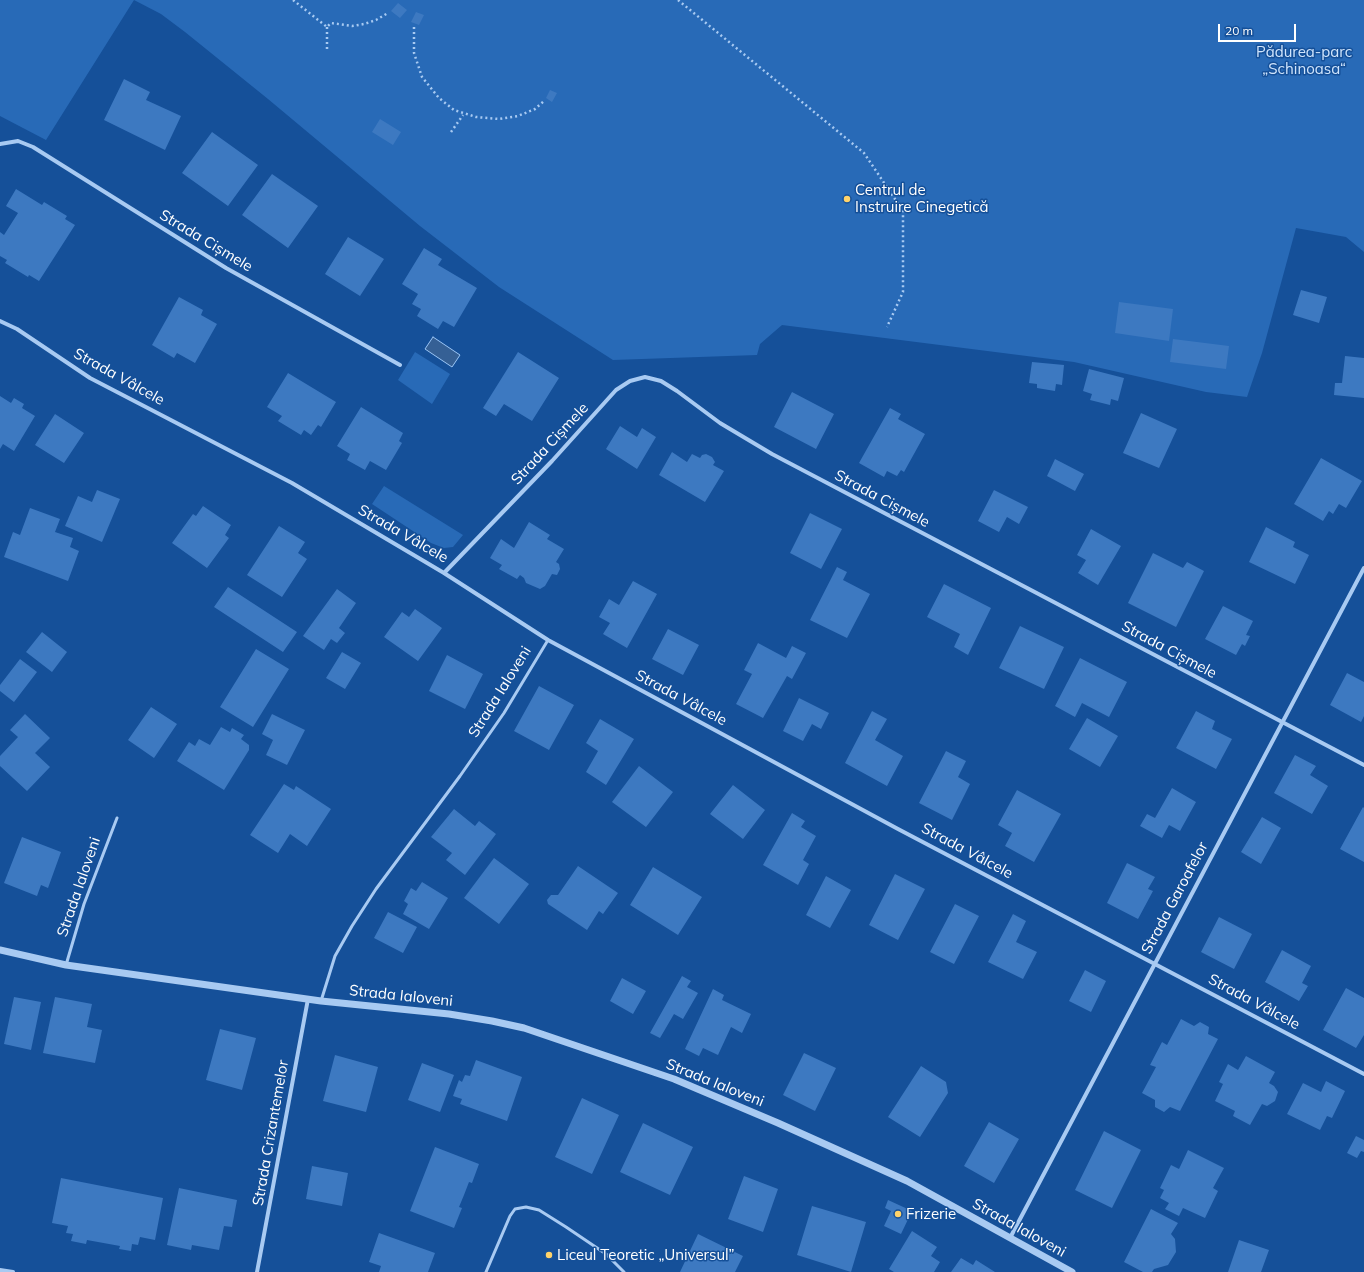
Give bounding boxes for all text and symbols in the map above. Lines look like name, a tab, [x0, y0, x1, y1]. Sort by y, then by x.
scale bar	[1220, 16, 1298, 42]
text: 20 m	[1225, 23, 1253, 38]
park label: Pădurea-parc „Schinoasa“	[1256, 43, 1352, 78]
place label: Centrul de Instruire Cinegetică	[855, 181, 989, 216]
marker: Centrul de Instruire Cinegetică	[842, 194, 852, 204]
street label: Strada Cișmele	[156, 206, 256, 276]
street label: Strada Vâlcele	[70, 345, 168, 409]
street label: Strada Cișmele	[508, 399, 592, 489]
street label: Strada Cișmele	[831, 466, 933, 532]
street label: Strada Vâlcele	[355, 501, 451, 567]
street label: Strada Cișmele	[1118, 617, 1220, 683]
street label: Strada Ialoveni	[465, 643, 535, 741]
street label: Strada Vâlcele	[632, 666, 730, 730]
street label: Strada Vâlcele	[918, 819, 1016, 883]
street label: Strada Ialoveni	[54, 835, 104, 939]
street label: Strada Garoafelor	[1138, 839, 1212, 957]
street label: Strada Vâlcele	[1205, 970, 1303, 1034]
street label: Strada Ialoveni	[348, 982, 454, 1010]
street label: Strada Ialoveni	[663, 1055, 767, 1111]
street label: Strada Crizantemelor	[249, 1059, 293, 1207]
street label: Strada Ialoveni	[969, 1195, 1069, 1261]
place label: Frizerie	[906, 1205, 956, 1223]
marker: Frizerie	[893, 1209, 903, 1219]
place label: Liceul Teoretic „Universul”	[557, 1246, 735, 1264]
marker: Liceul Teoretic „Universul”	[544, 1250, 554, 1260]

